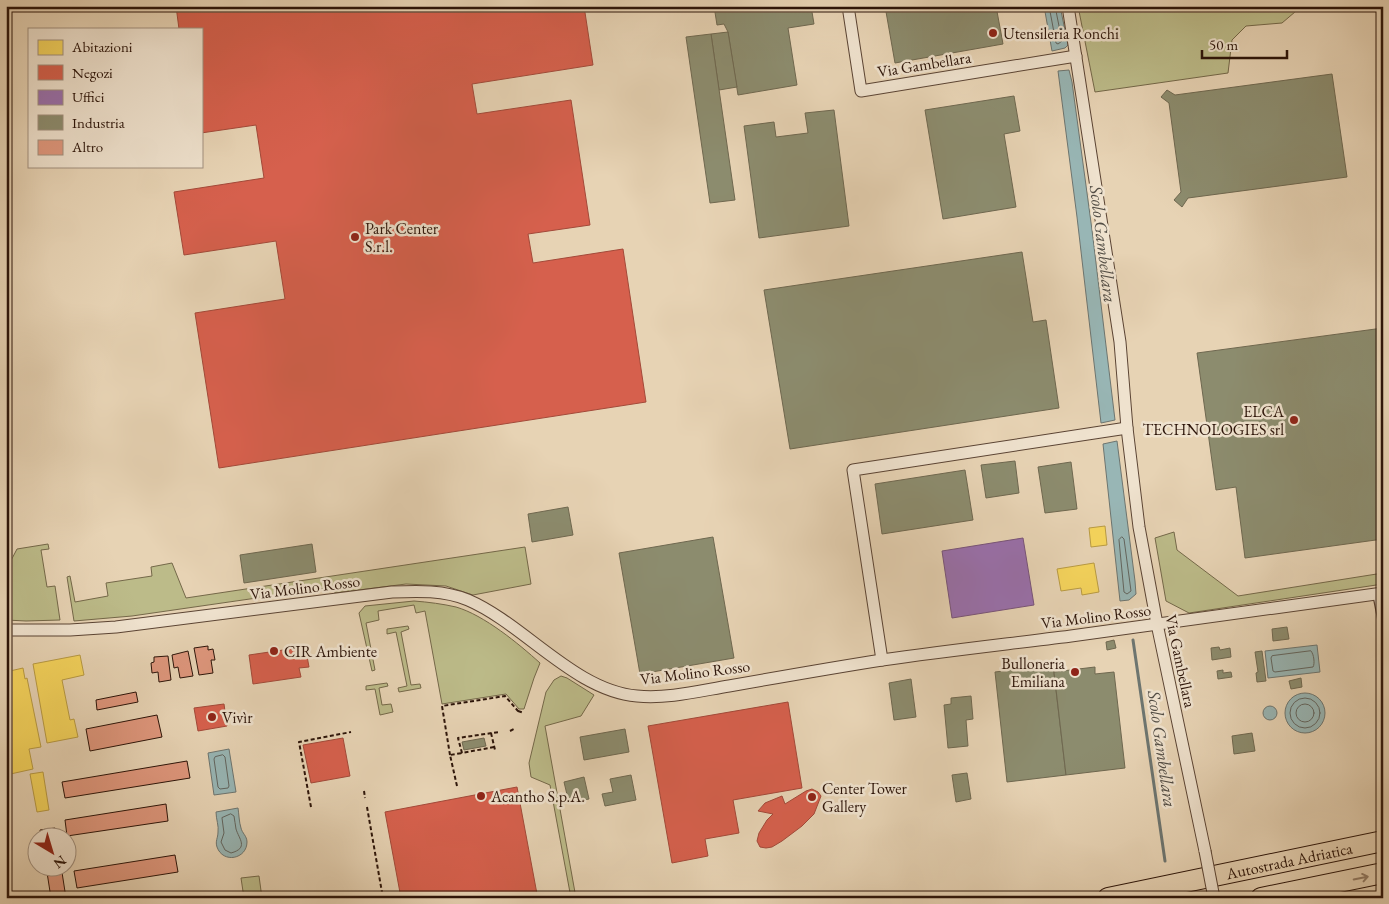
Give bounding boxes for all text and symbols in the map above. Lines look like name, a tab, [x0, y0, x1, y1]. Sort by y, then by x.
place label: Utensileria Ronchi	[1003, 23, 1119, 44]
marker: Utensileria Ronchi	[987, 27, 999, 39]
legend	[28, 28, 202, 168]
scale bar	[1202, 28, 1286, 60]
text: 50 m	[1209, 35, 1238, 54]
text: Abitazioni	[71, 37, 133, 56]
street label: Via Gambellara	[876, 47, 973, 82]
text: Negozi	[72, 63, 113, 82]
text: Uffici	[72, 87, 105, 106]
text: Industria	[72, 113, 125, 132]
text: Altro	[71, 137, 103, 156]
water label: Scolo Gambellara	[1085, 183, 1122, 304]
place label: Park Center S.r.l.	[365, 218, 439, 257]
marker: Park Center S.r.l.	[349, 231, 361, 243]
place label: ELCA TECHNOLOGIES srl	[1142, 401, 1285, 440]
marker: ELCA TECHNOLOGIES srl	[1288, 414, 1300, 426]
street label: Via Molino Rosso	[249, 570, 361, 605]
street label: Via Molino Rosso	[1040, 599, 1152, 634]
street label: Via Gambellara	[1160, 613, 1201, 710]
place label: CIR Ambiente	[284, 641, 377, 662]
marker: CIR Ambiente	[268, 645, 280, 657]
place label: Bulloneria Emiliana	[1001, 653, 1066, 692]
street label: Via Molino Rosso	[639, 655, 751, 690]
marker: Bulloneria Emiliana	[1069, 666, 1081, 678]
water label: Scolo Gambellara	[1143, 688, 1182, 809]
place label: Vivìr	[222, 707, 253, 728]
marker: Vivìr	[206, 711, 218, 723]
place label: Center Tower Gallery	[822, 778, 907, 817]
place label: Acantho S.p.A.	[490, 786, 585, 807]
marker: Acantho S.p.A.	[475, 790, 487, 802]
marker: Center Tower Gallery	[806, 791, 818, 803]
north arrow	[28, 826, 78, 876]
street label: Autostrada Adriatica	[1223, 837, 1355, 884]
text: N	[49, 852, 70, 873]
one-way arrow	[1352, 872, 1368, 882]

